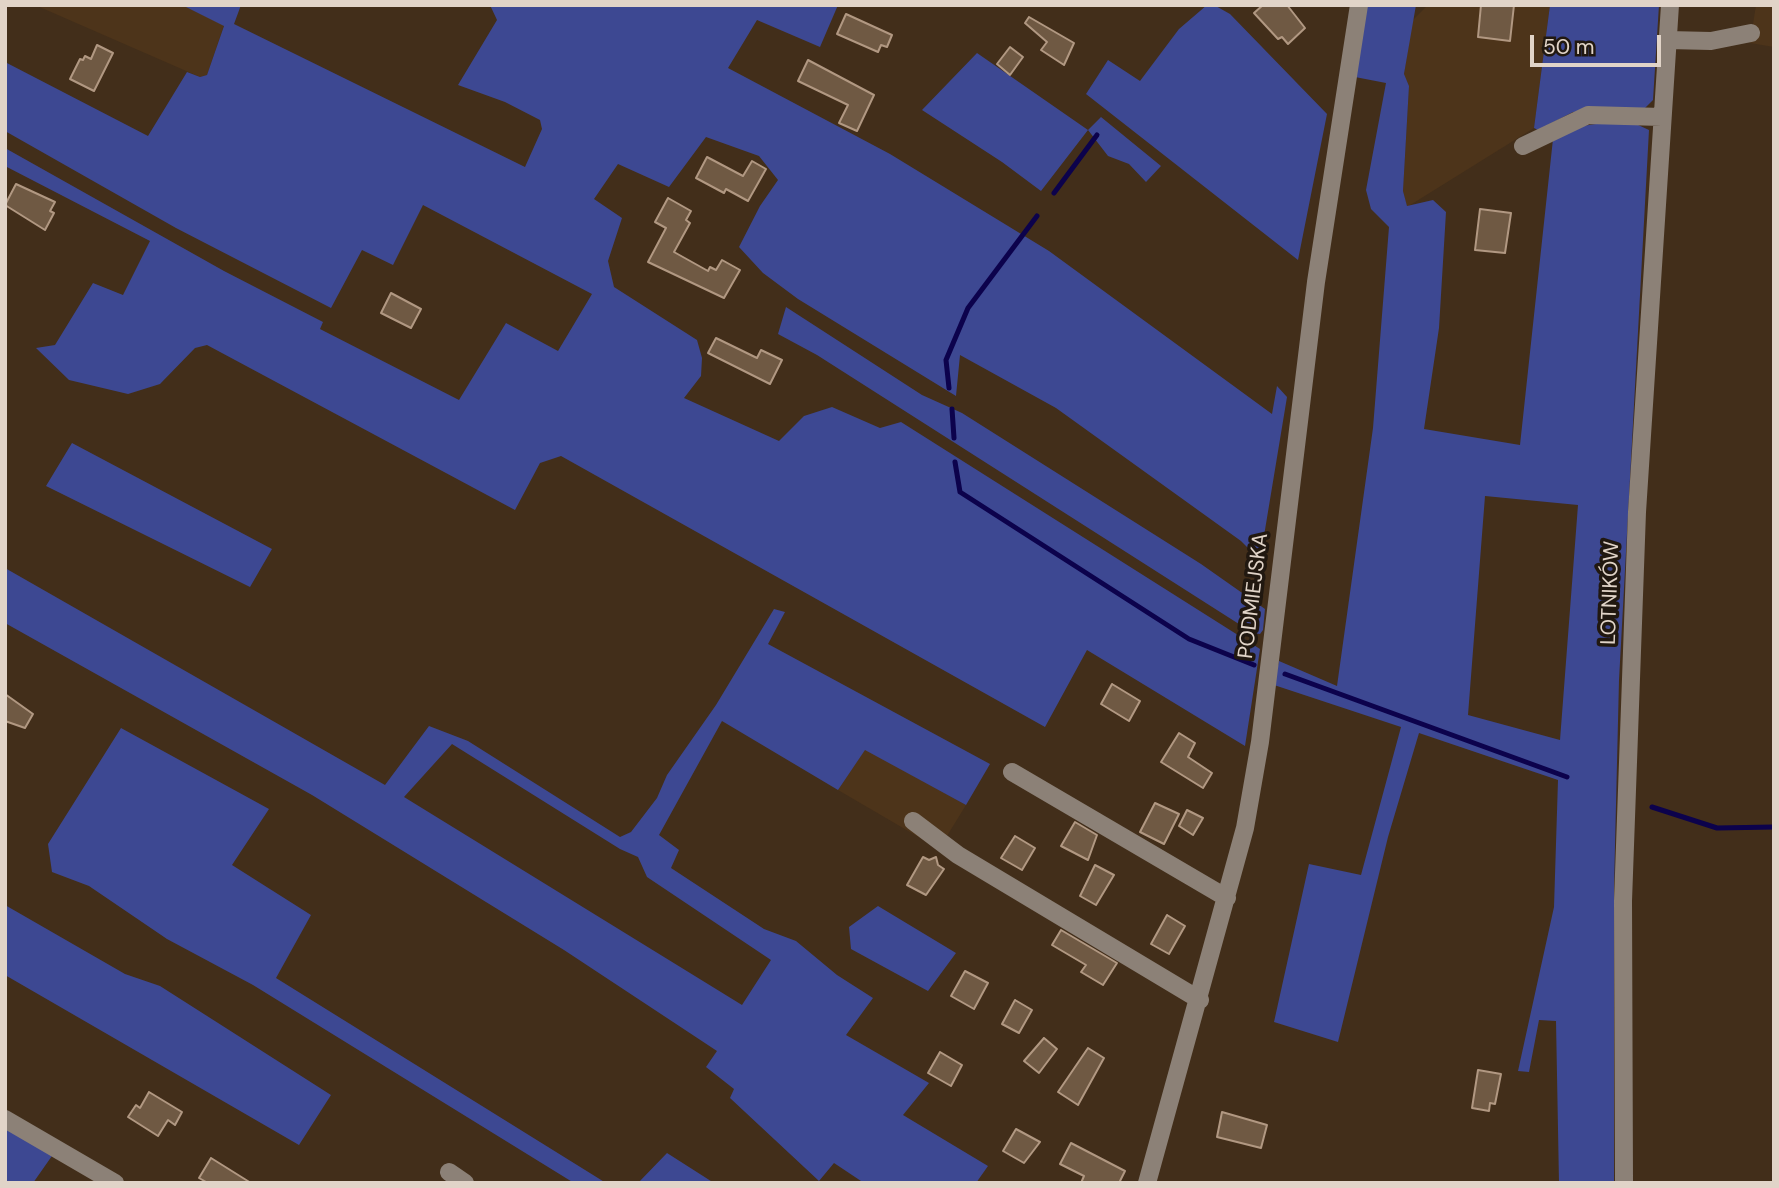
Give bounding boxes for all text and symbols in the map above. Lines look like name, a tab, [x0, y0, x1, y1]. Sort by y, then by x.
scale bar	[1534, 21, 1665, 65]
text: 50 m	[1543, 33, 1594, 61]
street label: PODMIEJSKA	[1234, 532, 1274, 660]
street label: LOTNIKÓW	[1597, 541, 1625, 645]

